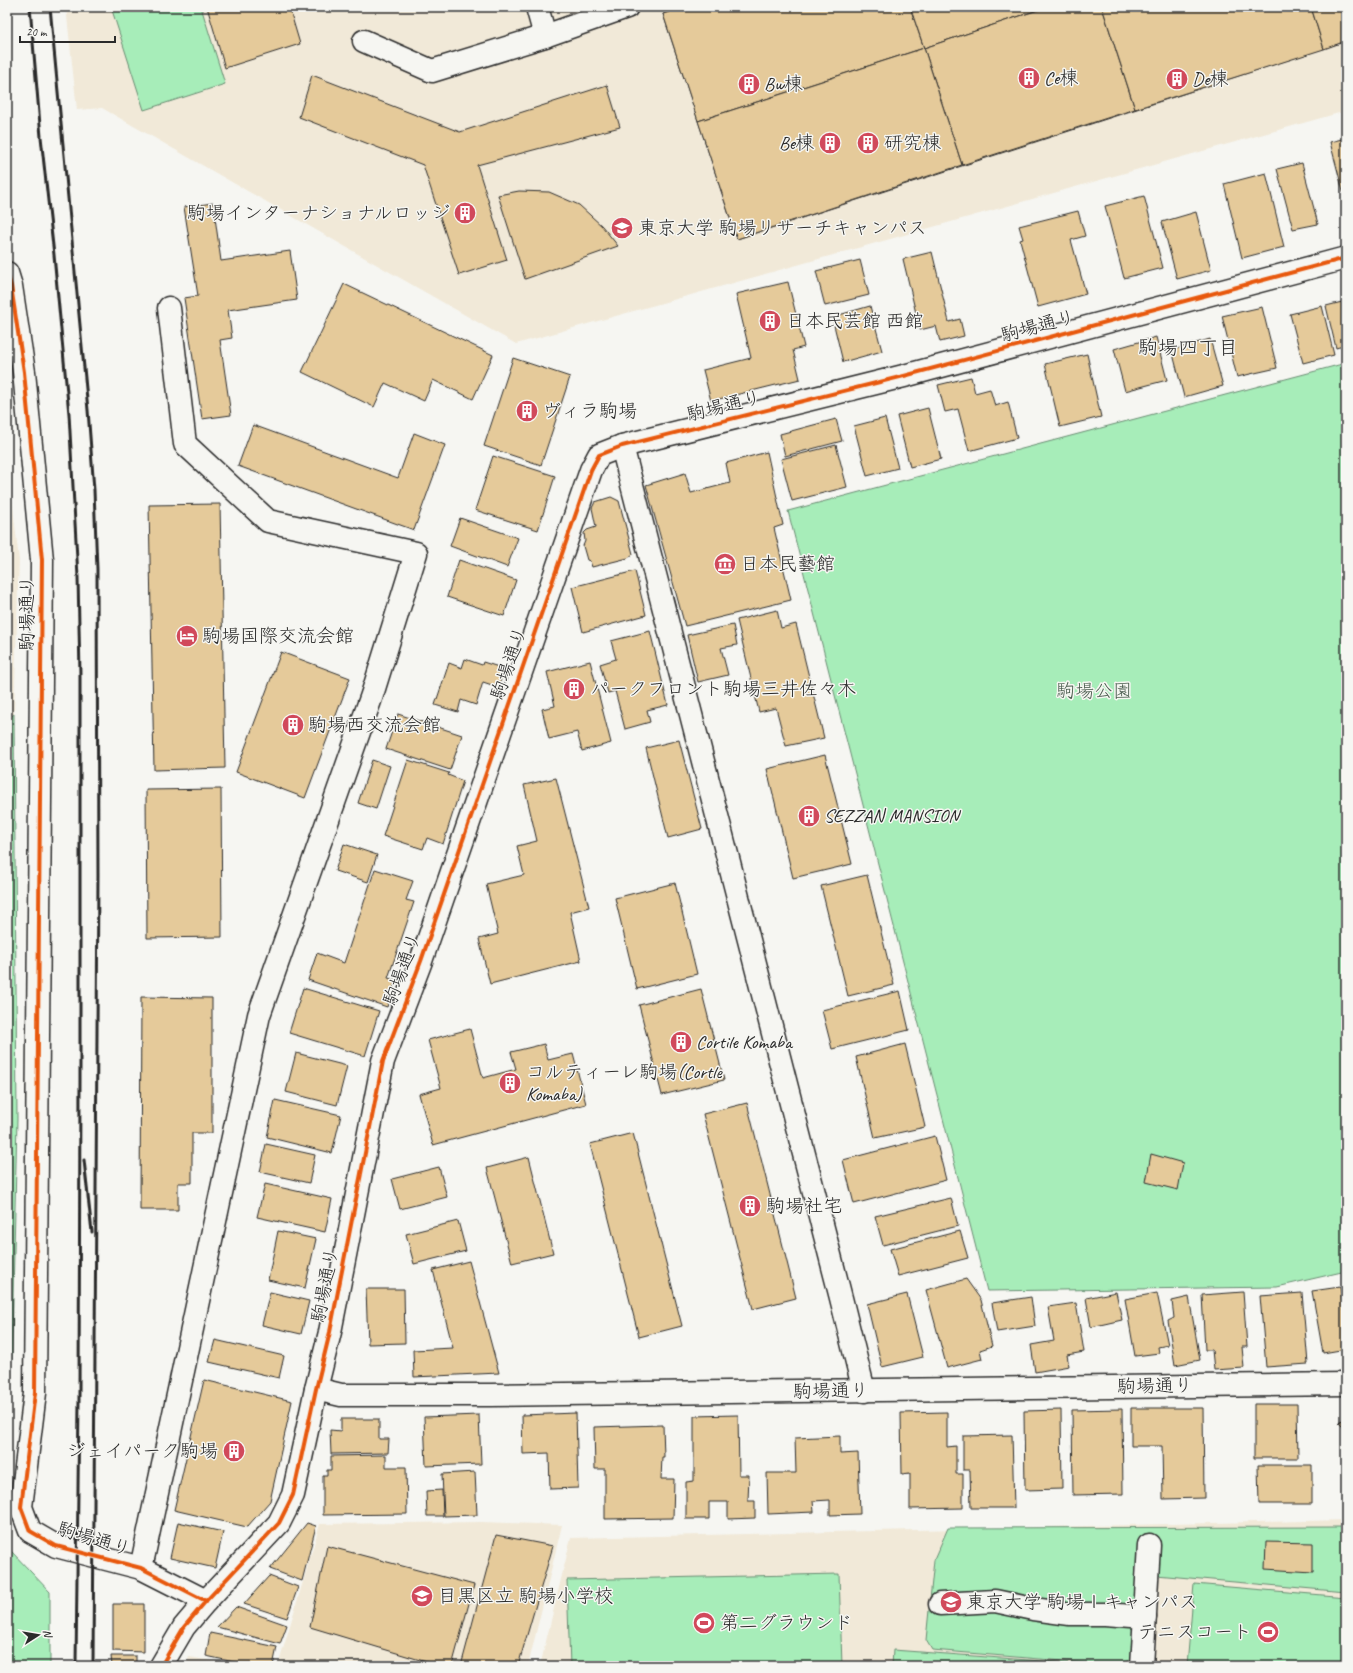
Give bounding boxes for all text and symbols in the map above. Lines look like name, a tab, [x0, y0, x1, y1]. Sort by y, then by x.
scale bar	[20, 18, 115, 44]
text: 20 m	[26, 24, 48, 40]
building icon: Ce棟	[1016, 65, 1042, 91]
place label: Ce棟	[1044, 66, 1078, 90]
building icon: De棟	[1164, 66, 1190, 92]
place label: De棟	[1192, 67, 1228, 91]
building icon: Bw棟	[736, 71, 762, 97]
place label: Bw棟	[764, 72, 803, 96]
building icon: Be棟	[817, 130, 843, 156]
building icon: 研究棟	[855, 130, 881, 156]
place label: Be棟	[779, 131, 814, 155]
place label: 研究棟	[884, 131, 941, 155]
building icon: 駒場インターナショナルロッジ	[452, 200, 478, 226]
place label: 駒場インターナショナルロッジ	[187, 201, 450, 225]
school or university icon: 東京大学 駒場リサーチキャンパス	[609, 215, 635, 241]
place label: 東京大学 駒場リサーチキャンパス	[638, 216, 927, 240]
street label: 駒場通り	[998, 305, 1078, 347]
building icon: 日本民芸館 西館	[757, 308, 783, 334]
place label: 日本民芸館 西館	[786, 309, 924, 333]
district label: 駒場四丁目	[1138, 335, 1238, 360]
street label: 駒場通り	[684, 385, 764, 427]
building icon: ヴィラ駒場	[514, 398, 540, 424]
place label: ヴィラ駒場	[542, 399, 637, 423]
museum icon: 日本民藝館	[712, 551, 738, 577]
place label: 日本民藝館	[740, 552, 835, 576]
street label: 駒場通り	[15, 575, 39, 651]
hotel icon: 駒場国際交流会館	[174, 623, 200, 649]
street label: 駒場通り	[485, 623, 533, 703]
place label: 駒場国際交流会館	[202, 624, 354, 648]
building icon: パークフロント駒場三井佐々木	[561, 676, 587, 702]
place label: パークフロント駒場三井佐々木	[590, 677, 856, 701]
park label: 駒場公園	[1056, 679, 1132, 703]
building icon: 駒場西交流会館	[280, 712, 306, 738]
place label: 駒場西交流会館	[308, 713, 441, 737]
building icon: SEZZAN MANSION	[796, 803, 822, 829]
place label: SEZZAN MANSION	[824, 804, 962, 828]
street label: 駒場通り	[378, 929, 426, 1009]
building icon: Cortile Komaba	[668, 1029, 694, 1055]
place label: Cortile Komaba	[696, 1030, 794, 1054]
place label: コルティーレ駒場(Cortle Komaba)	[526, 1060, 724, 1106]
building icon: コルティーレ駒場(Cortle Komaba)	[497, 1070, 523, 1096]
building icon: 駒場社宅	[737, 1193, 763, 1219]
place label: 駒場社宅	[766, 1194, 842, 1218]
street label: 駒場通り	[306, 1245, 344, 1325]
street label: 駒場通り	[1117, 1373, 1193, 1399]
street label: 駒場通り	[793, 1378, 869, 1404]
building icon: ジェイパーク駒場	[221, 1438, 247, 1464]
place label: ジェイパーク駒場	[66, 1439, 218, 1463]
street label: 駒場通り	[54, 1516, 134, 1562]
school or university icon: 目黒区立 駒場小学校	[409, 1583, 435, 1609]
place label: 目黒区立 駒場小学校	[438, 1584, 614, 1608]
school or university icon: 東京大学 駒場Ⅰキャンパス	[938, 1589, 964, 1615]
place label: 東京大学 駒場Ⅰキャンパス	[966, 1590, 1198, 1614]
sports icon: 第二グラウンド	[691, 1610, 717, 1636]
place label: 第二グラウンド	[720, 1611, 853, 1635]
north arrow	[18, 1615, 58, 1655]
sports icon: テニスコート	[1255, 1619, 1281, 1645]
place label: テニスコート	[1138, 1620, 1252, 1644]
text: N	[40, 1628, 56, 1640]

